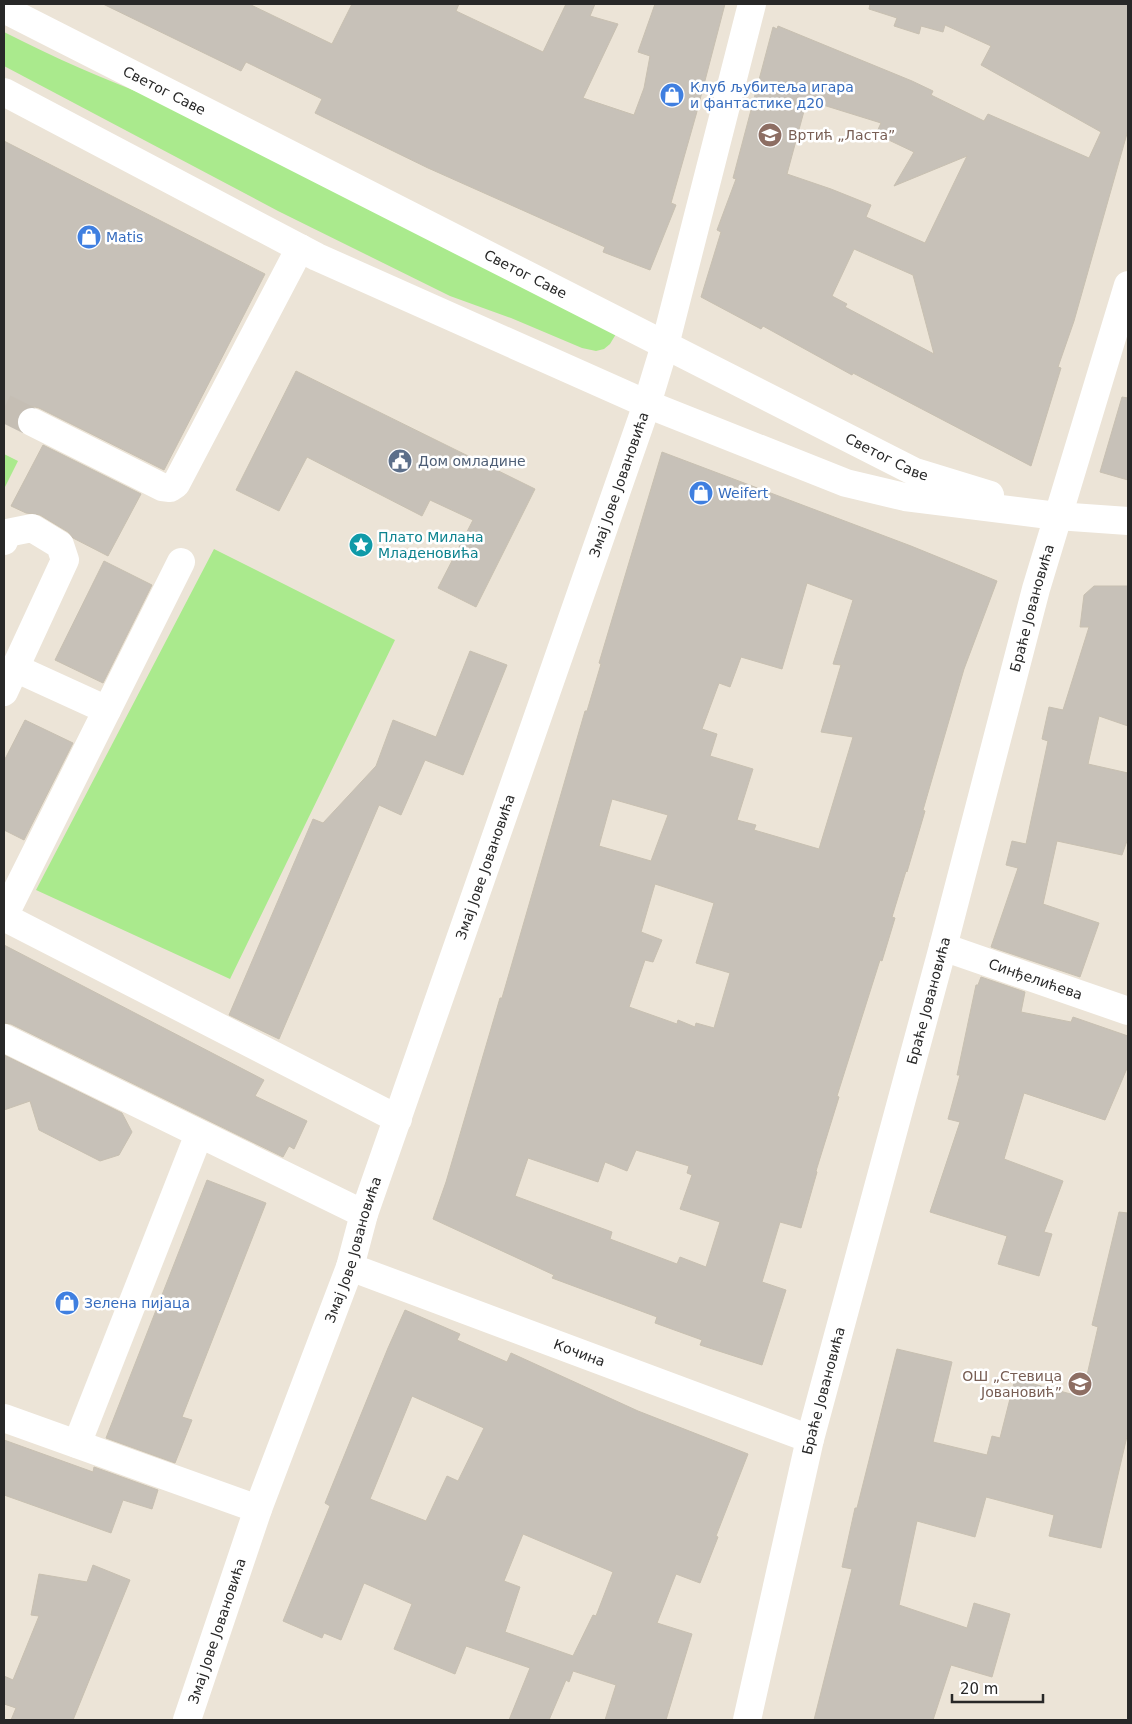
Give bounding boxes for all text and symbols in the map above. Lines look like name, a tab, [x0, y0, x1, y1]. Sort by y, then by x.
street label: Светог Саве	[121, 63, 208, 118]
place label: Клуб љубитеља игара и фантастике д20	[690, 79, 854, 111]
shop icon: Клуб љубитеља игара и фантастике д20	[659, 82, 685, 108]
school or university icon: Вртић „Ласта”	[757, 122, 783, 148]
place label: Вртић „Ласта”	[788, 127, 895, 143]
shop icon: Matis	[76, 224, 102, 250]
place label: Matis	[106, 229, 143, 245]
street label: Светог Саве	[482, 246, 569, 302]
street label: Змај Јове Јовановића	[586, 410, 652, 559]
street label: Светог Саве	[843, 430, 930, 484]
public building icon: Дом омладине	[387, 448, 413, 474]
place label: Дом омладине	[418, 453, 526, 469]
shop icon: Weifert	[688, 480, 714, 506]
place label: Weifert	[718, 485, 769, 501]
place label: Плато Милана Младеновића	[378, 529, 484, 561]
place icon: Плато Милана Младеновића	[348, 532, 374, 558]
street label: Браће Јовановића	[1007, 542, 1057, 674]
street label: Змај Јове Јовановића	[452, 792, 518, 942]
street label: Браће Јовановића	[904, 935, 953, 1066]
street label: Синђелићева	[987, 955, 1085, 1003]
street label: Змај Јове Јовановића	[322, 1174, 384, 1325]
shop icon: Зелена пијаца	[54, 1290, 80, 1316]
place label: Зелена пијаца	[84, 1295, 190, 1311]
street label: Браће Јовановића	[799, 1325, 848, 1456]
street label: Кочина	[552, 1336, 607, 1370]
place label: ОШ „Стевица Јовановић”	[962, 1368, 1062, 1400]
school or university icon: ОШ „Стевица Јовановић”	[1067, 1371, 1093, 1397]
street label: Змај Јове Јовановића	[185, 1556, 249, 1706]
scale bar	[952, 1672, 1043, 1704]
text: 20 m	[960, 1680, 998, 1698]

